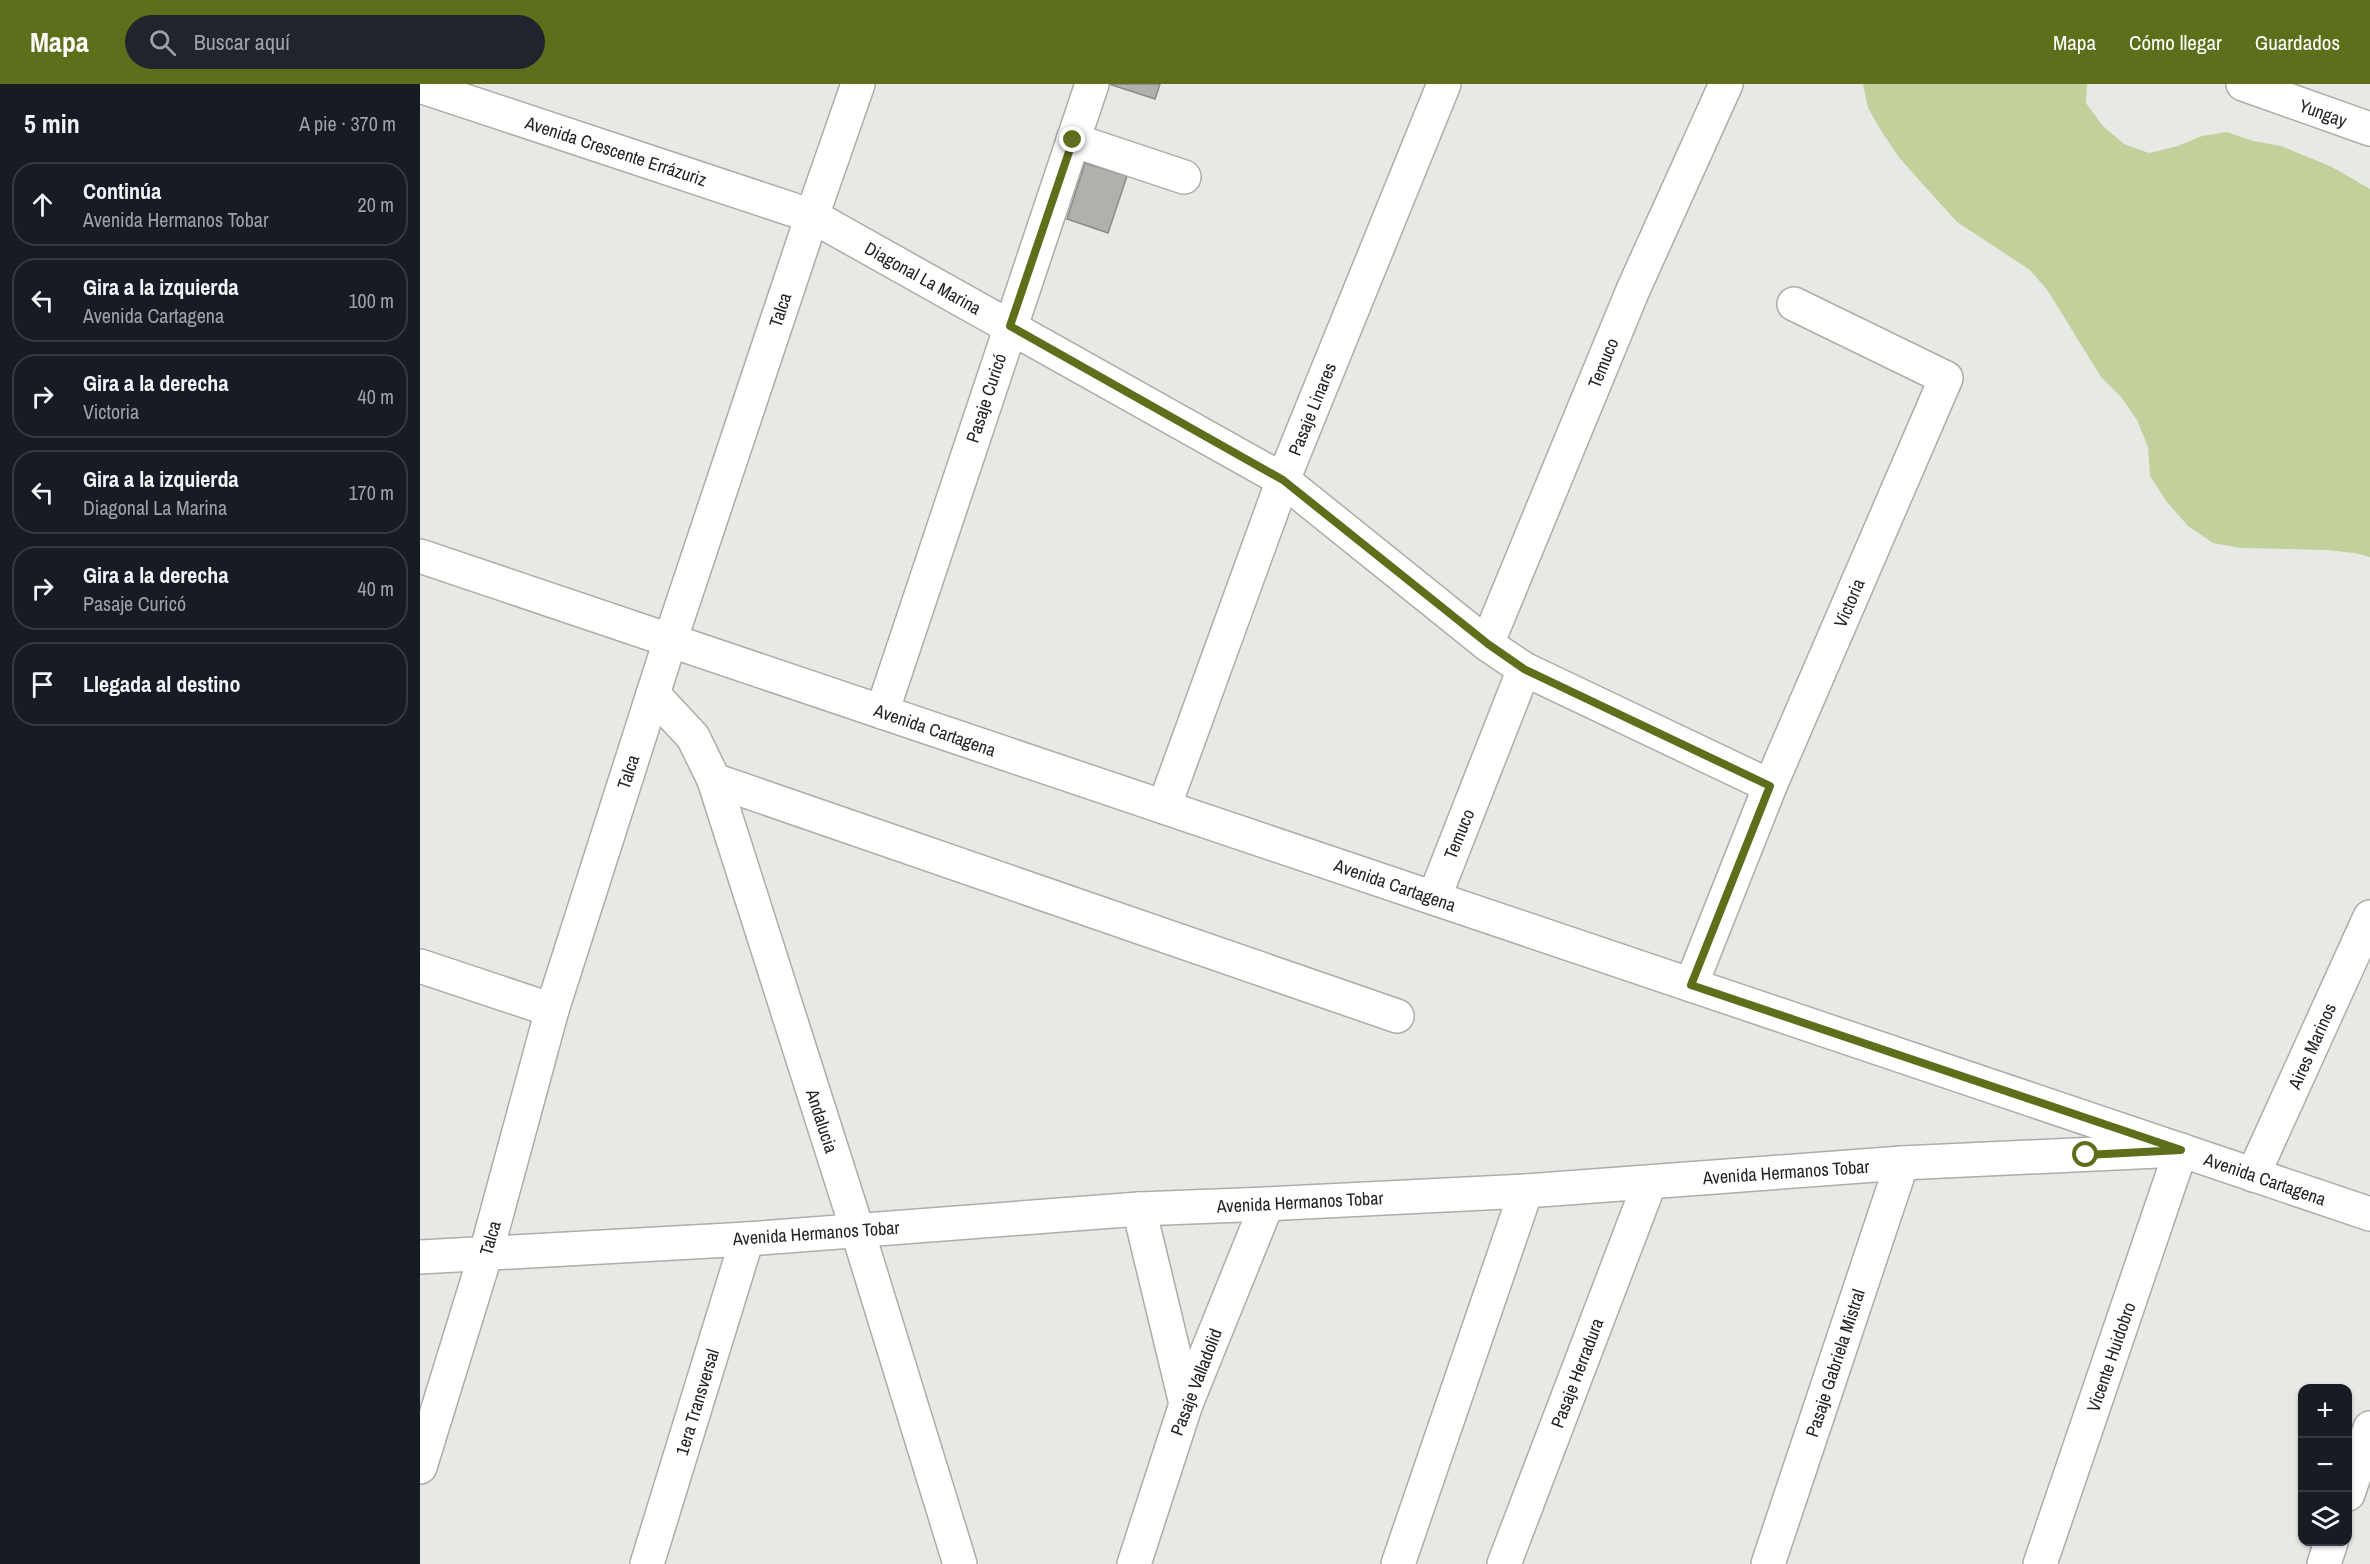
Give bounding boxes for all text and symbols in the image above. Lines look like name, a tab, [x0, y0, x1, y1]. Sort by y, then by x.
search box	[125, 15, 545, 69]
text: Mapa	[30, 23, 89, 61]
icon: search	[146, 26, 179, 59]
text: Buscar aquí	[194, 27, 290, 57]
text: Mapa	[2053, 28, 2096, 57]
text: Cómo llegar	[2129, 28, 2222, 57]
text: Guardados	[2255, 28, 2340, 57]
street label: Yungay	[2296, 93, 2351, 133]
text: 5 min	[24, 106, 80, 141]
text: A pie · 370 m	[299, 110, 396, 137]
street label: Avenida Crescente Errázuriz	[521, 110, 710, 192]
route end	[1059, 126, 1085, 152]
text: Continúa	[83, 176, 161, 206]
icon: ahead	[26, 188, 59, 221]
text: 20 m	[358, 191, 394, 218]
text: Avenida Hermanos Tobar	[83, 206, 268, 233]
street label: Diagonal La Marina	[860, 236, 986, 320]
text: Gira a la izquierda	[83, 272, 238, 302]
icon: left	[26, 284, 59, 317]
text: 100 m	[348, 287, 394, 314]
street label: Talca	[763, 290, 797, 330]
text: Avenida Cartagena	[83, 302, 224, 329]
street label: Temuco	[1582, 334, 1624, 392]
street label: Pasaje Curicó	[960, 350, 1012, 446]
street label: Pasaje Linares	[1282, 359, 1342, 459]
text: Gira a la derecha	[83, 368, 228, 398]
icon: right	[26, 380, 59, 413]
text: 40 m	[358, 383, 394, 410]
text: Victoria	[83, 398, 139, 425]
text: Gira a la izquierda	[83, 464, 238, 494]
icon: left	[26, 476, 59, 509]
text: 170 m	[348, 479, 394, 506]
text: Diagonal La Marina	[83, 494, 227, 521]
text: Gira a la derecha	[83, 560, 228, 590]
icon: right	[26, 572, 59, 605]
text: 40 m	[358, 575, 394, 602]
street label: Victoria	[1828, 575, 1870, 631]
text: Pasaje Curicó	[83, 590, 186, 617]
icon: arrive	[26, 668, 59, 701]
text: Llegada al destino	[83, 669, 240, 699]
street label: Avenida Cartagena	[870, 697, 999, 762]
street label: Talca	[611, 752, 645, 792]
street label: Temuco	[1438, 805, 1480, 863]
street label: Avenida Cartagena	[1330, 852, 1459, 917]
street label: Aires Marinos	[2281, 999, 2342, 1094]
street label: Andalucia	[800, 1085, 844, 1156]
route start	[2072, 1141, 2098, 1167]
street label: Avenida Cartagena	[2200, 1146, 2329, 1211]
street label: Avenida Hermanos Tobar	[1701, 1154, 1870, 1190]
street label: Avenida Hermanos Tobar	[1215, 1185, 1384, 1219]
street label: Avenida Hermanos Tobar	[731, 1215, 900, 1251]
street label: Talca	[473, 1218, 507, 1258]
street label: Pasaje Gabriela Mistral	[1799, 1286, 1871, 1440]
street label: Vicente Huidobro	[2081, 1299, 2141, 1415]
street label: Pasaje Herradura	[1545, 1315, 1609, 1431]
street label: Pasaje Valladolid	[1164, 1325, 1228, 1439]
street label: 1era Transversal	[669, 1346, 725, 1458]
map controls	[2298, 1384, 2352, 1546]
button: +	[2298, 1384, 2352, 1438]
button: −	[2298, 1438, 2352, 1492]
button: layers	[2298, 1492, 2352, 1546]

